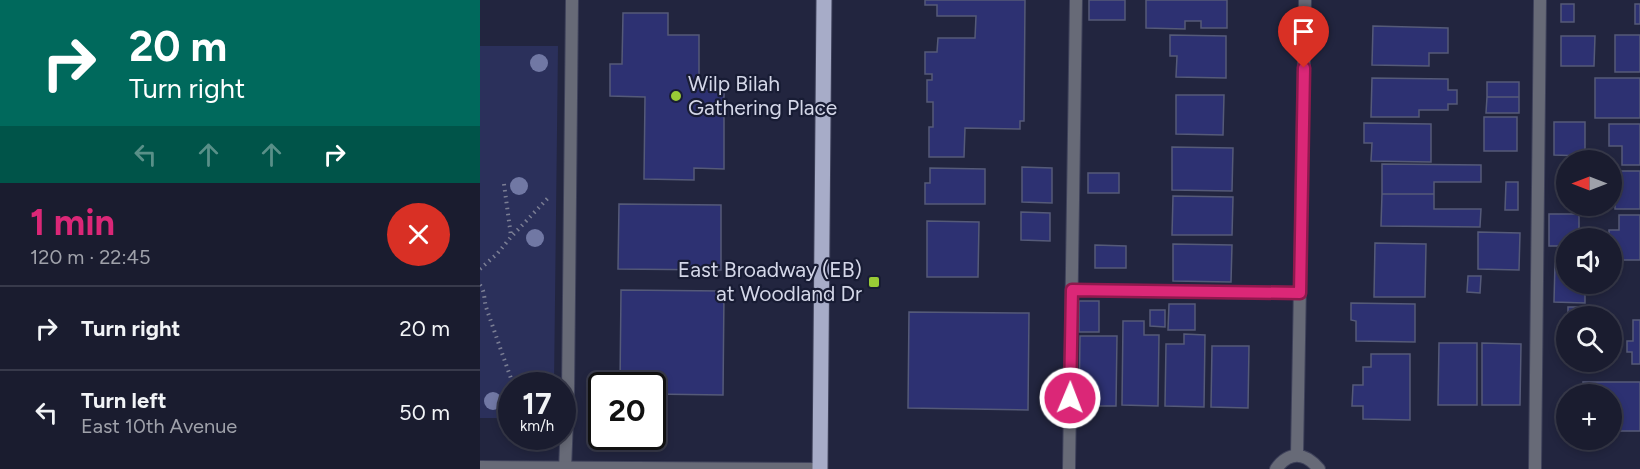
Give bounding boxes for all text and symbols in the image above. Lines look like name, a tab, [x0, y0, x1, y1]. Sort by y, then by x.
pin	[1278, 6, 1329, 68]
icon: arrive	[1287, 15, 1320, 48]
text: 20 m	[129, 21, 227, 72]
icon: right	[30, 24, 108, 102]
place label: Wilp Bilah Gathering Place	[688, 71, 837, 120]
text: Turn right	[129, 72, 245, 105]
marker: Wilp Bilah Gathering Place	[669, 89, 683, 103]
icon: left	[129, 138, 162, 171]
icon: ahead	[192, 138, 225, 171]
icon: ahead	[255, 138, 288, 171]
icon: right	[318, 138, 351, 171]
north arrow	[1556, 150, 1622, 216]
map controls	[1556, 150, 1622, 450]
text: 1 min	[30, 201, 115, 244]
button: close	[387, 203, 450, 266]
button: sound	[1556, 228, 1622, 294]
text: 120 m · 22:45	[30, 245, 151, 269]
place label: East Broadway (EB) at Woodland Dr	[678, 257, 862, 306]
marker: East Broadway (EB) at Woodland Dr	[867, 275, 881, 289]
button: search	[1556, 306, 1622, 372]
icon: right	[30, 312, 63, 345]
text: Turn right	[81, 315, 180, 342]
text: 20 m	[399, 315, 450, 342]
position arrow	[1038, 366, 1102, 430]
speed limit sign: 20	[588, 372, 666, 450]
button: +	[1556, 384, 1622, 450]
text: 17	[522, 385, 552, 422]
text: Turn left	[81, 387, 167, 414]
icon: left	[30, 396, 63, 429]
text: 50 m	[399, 399, 450, 426]
text: East 10th Avenue	[81, 414, 237, 438]
text: km/h	[520, 417, 554, 435]

